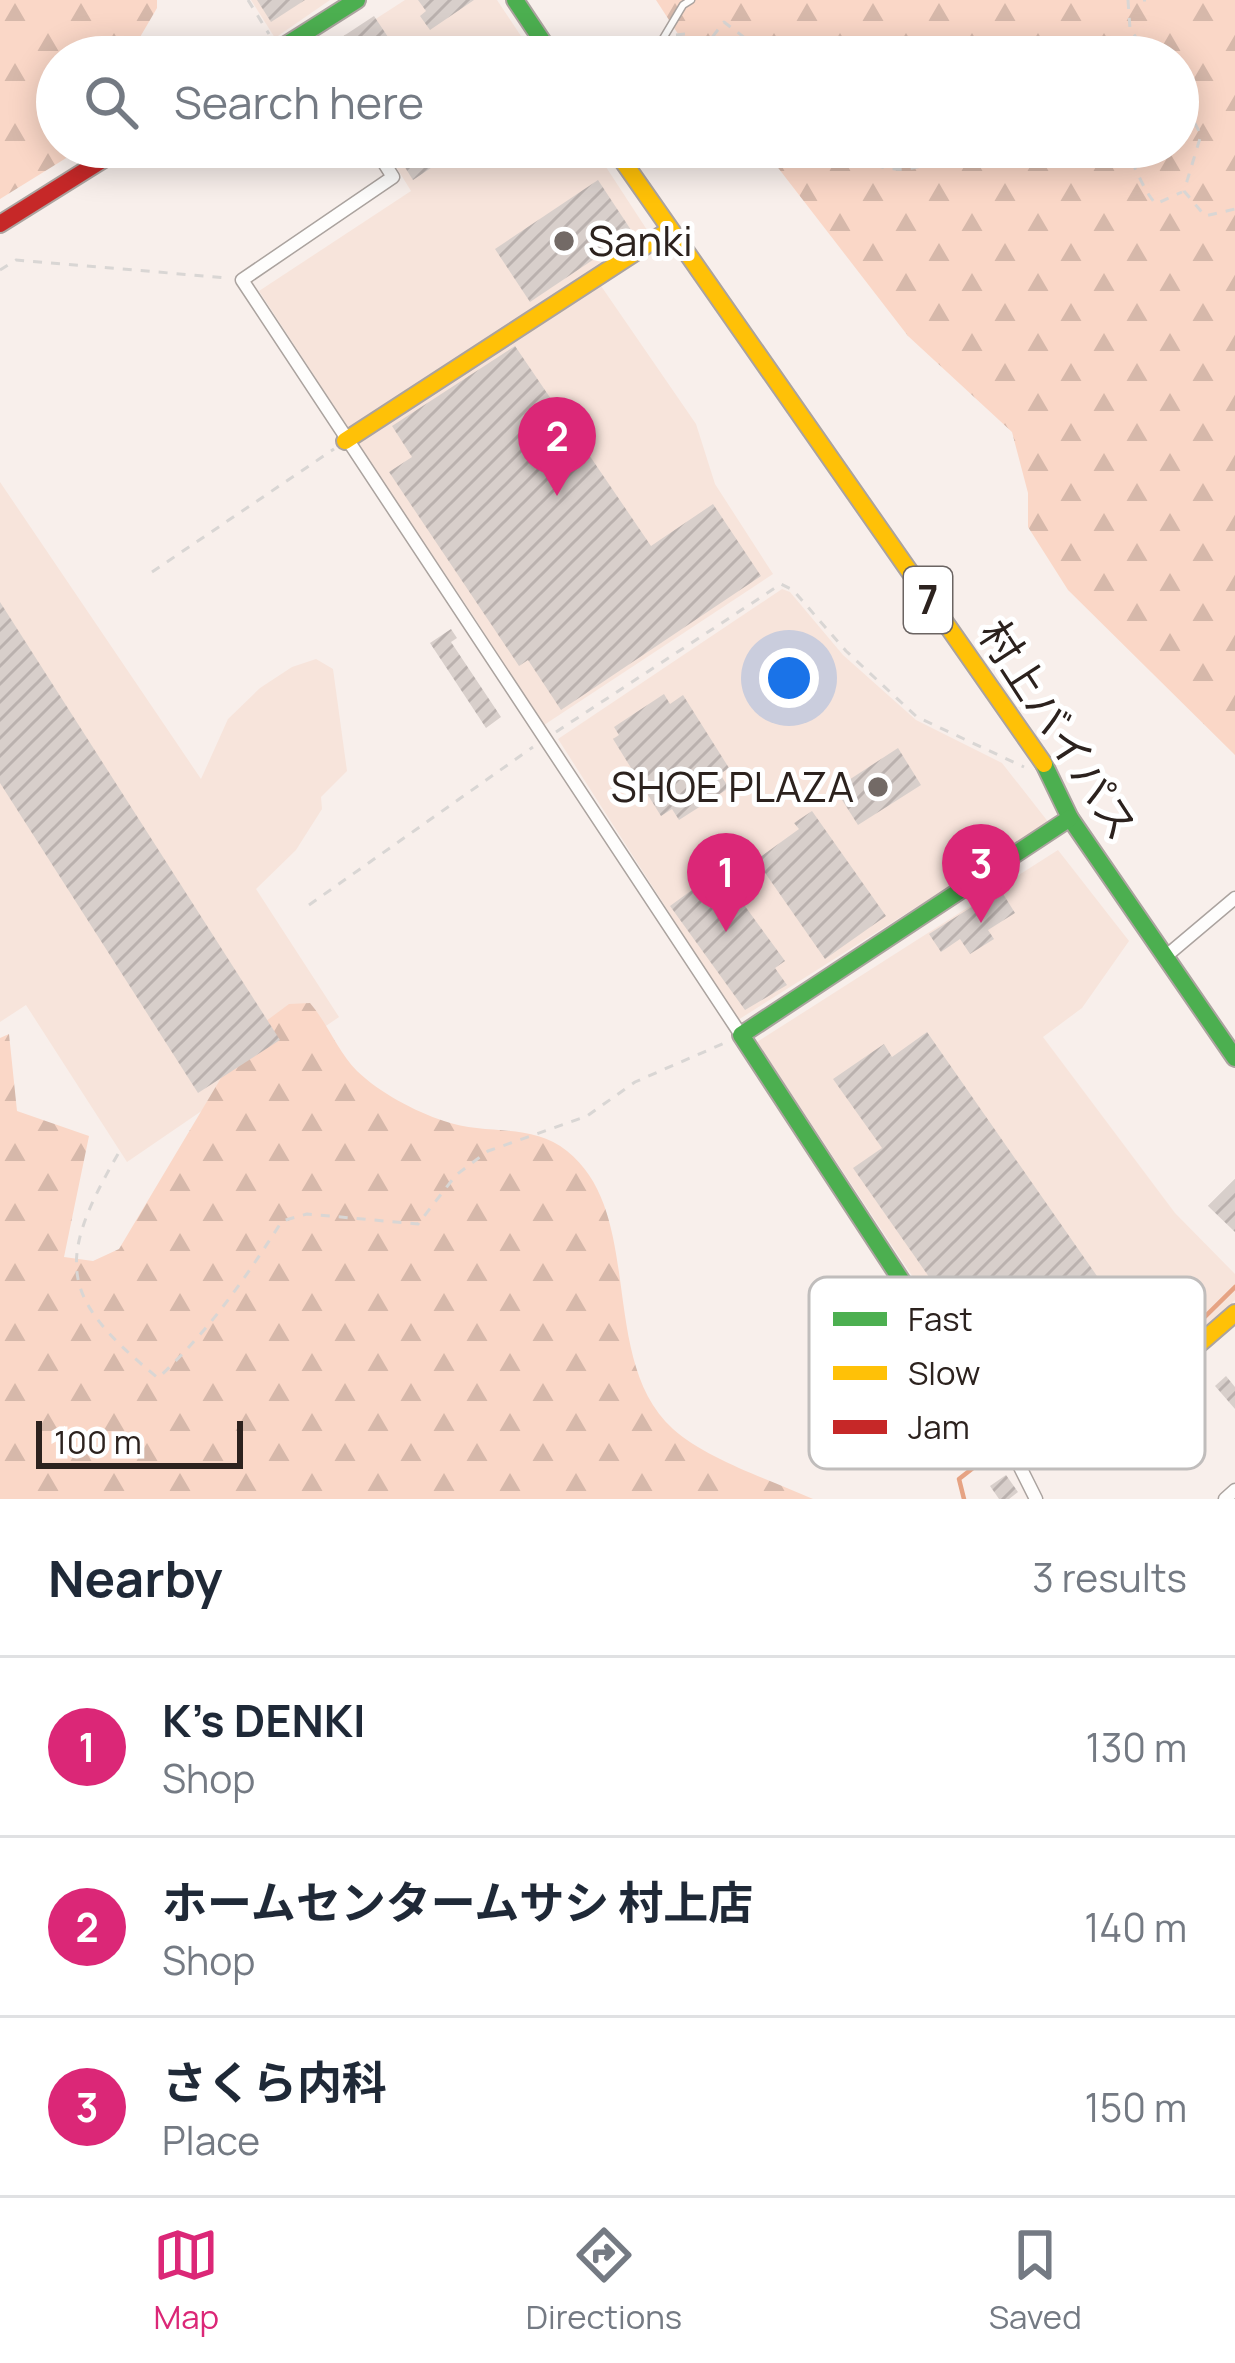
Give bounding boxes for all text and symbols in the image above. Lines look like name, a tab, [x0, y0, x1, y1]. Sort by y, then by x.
search box	[36, 36, 1199, 168]
icon: search	[78, 69, 144, 135]
text: Search here	[174, 71, 424, 133]
place label: Sanki	[588, 211, 693, 269]
marker: Sanki	[551, 228, 577, 254]
pin: 2	[518, 397, 596, 496]
road number: 7	[904, 567, 952, 633]
street label: 村上バイパス	[966, 608, 1152, 851]
your location	[759, 648, 819, 708]
place label: SHOE PLAZA	[611, 757, 854, 815]
marker: SHOE PLAZA	[865, 774, 891, 800]
pin: 3	[942, 824, 1020, 923]
pin: 1	[687, 833, 765, 932]
legend	[809, 1277, 1205, 1469]
text: Fast	[908, 1296, 973, 1341]
text: Slow	[908, 1350, 980, 1395]
text: Jam	[908, 1404, 970, 1449]
scale bar	[36, 1415, 243, 1468]
text: 100 m	[54, 1419, 142, 1464]
text: Nearby	[48, 1543, 223, 1612]
text: 3 results	[1032, 1550, 1187, 1604]
text: K's DENKI	[162, 1689, 366, 1751]
text: 1	[78, 1720, 96, 1774]
text: 130 m	[1086, 1720, 1187, 1774]
text: Shop	[162, 1751, 255, 1805]
text: ホームセンタームサシ 村上店	[162, 1871, 753, 1933]
text: 2	[75, 1900, 99, 1954]
text: 140 m	[1084, 1900, 1187, 1954]
text: Shop	[162, 1933, 255, 1987]
text: さくら内科	[162, 2051, 387, 2113]
text: 3	[76, 2080, 98, 2134]
text: 150 m	[1085, 2080, 1187, 2134]
text: Place	[162, 2113, 260, 2167]
tab: Map	[153, 2222, 219, 2339]
tab: Directions	[526, 2222, 682, 2339]
tab: Saved	[989, 2222, 1082, 2339]

